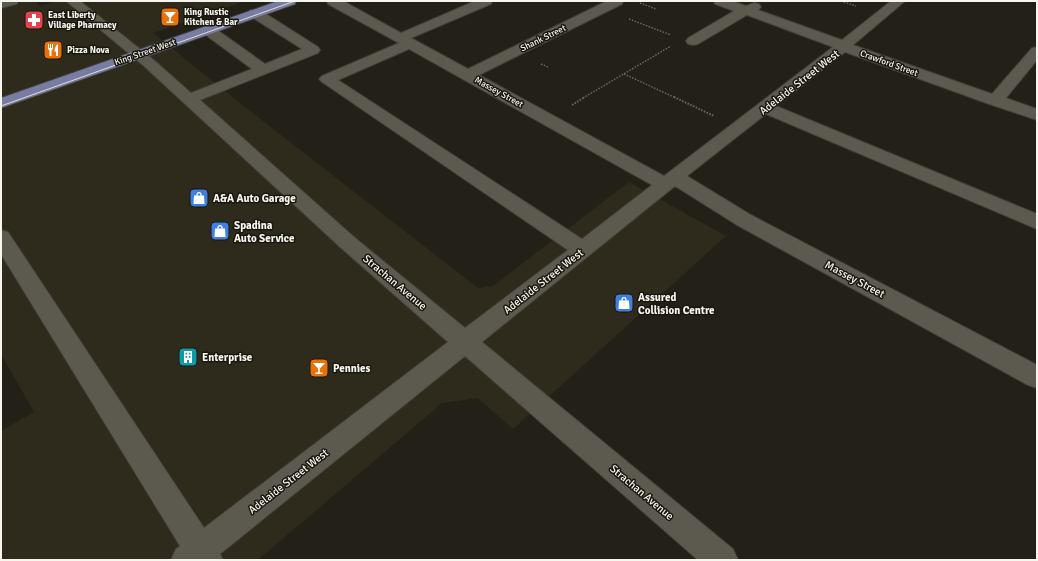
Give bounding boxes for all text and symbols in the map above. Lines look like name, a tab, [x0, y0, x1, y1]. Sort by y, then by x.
bar icon: King Rustic Kitchen & Bar	[159, 6, 181, 28]
place label: King Rustic Kitchen & Bar	[184, 7, 238, 28]
pharmacy icon: East Liberty Village Pharmacy	[23, 9, 45, 31]
place label: East Liberty Village Pharmacy	[48, 10, 117, 31]
street label: Shank Street	[519, 23, 568, 54]
street label: King Street West	[113, 37, 177, 68]
restaurant icon: Pizza Nova	[42, 39, 64, 61]
place label: Pizza Nova	[67, 45, 110, 56]
street label: Adelaide Street West	[757, 47, 842, 118]
street label: Crawford Street	[858, 48, 919, 79]
street label: Massey Street	[473, 75, 525, 110]
shop icon: A&A Auto Garage	[188, 187, 210, 209]
place label: A&A Auto Garage	[213, 192, 296, 205]
place label: Spadina Auto Service	[234, 219, 295, 245]
shop icon: Spadina Auto Service	[209, 220, 231, 242]
street label: Adelaide Street West	[501, 246, 586, 317]
street label: Strachan Avenue	[360, 252, 429, 313]
street label: Massey Street	[823, 258, 887, 301]
place label: Assured Collision Centre	[638, 291, 715, 317]
shop icon: Assured Collision Centre	[613, 292, 635, 314]
building icon: Enterprise	[177, 346, 199, 368]
place label: Enterprise	[202, 351, 253, 364]
bar icon: Pennies	[308, 357, 330, 379]
place label: Pennies	[333, 362, 370, 375]
street label: Adelaide Street West	[246, 446, 331, 517]
street label: Strachan Avenue	[607, 462, 676, 523]

